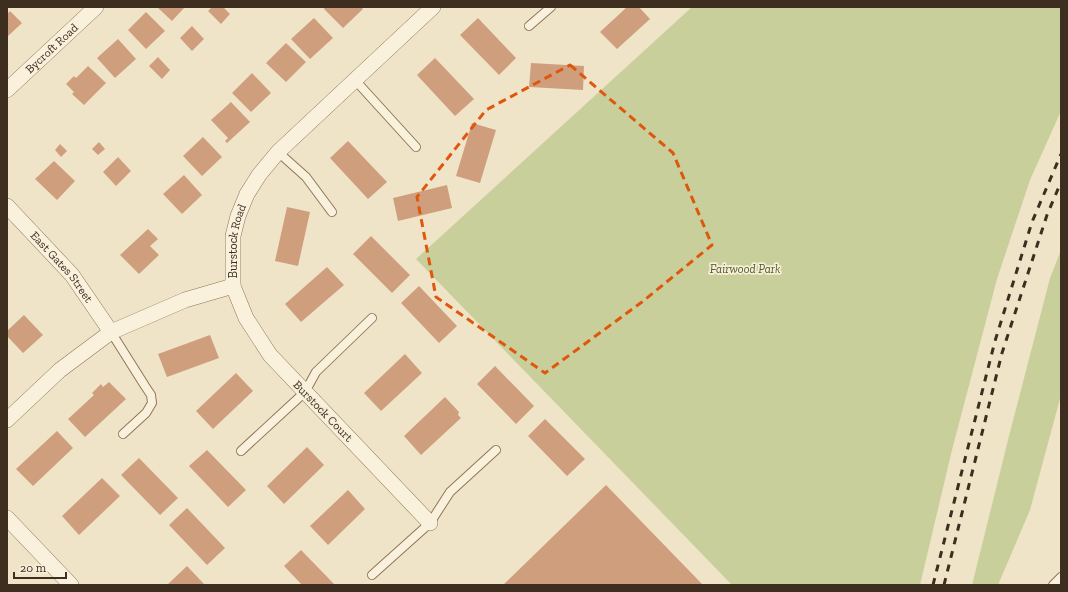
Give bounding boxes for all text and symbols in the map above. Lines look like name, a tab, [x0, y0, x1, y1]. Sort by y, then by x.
street label: Bycroft Road	[22, 20, 81, 76]
street label: Burstock Road	[226, 202, 249, 278]
street label: East Gates Street	[28, 228, 96, 306]
park label: Fairwood Park	[710, 262, 781, 276]
street label: Burstock Court	[290, 378, 356, 445]
scale bar	[14, 554, 66, 580]
text: 20 m	[20, 561, 47, 575]

